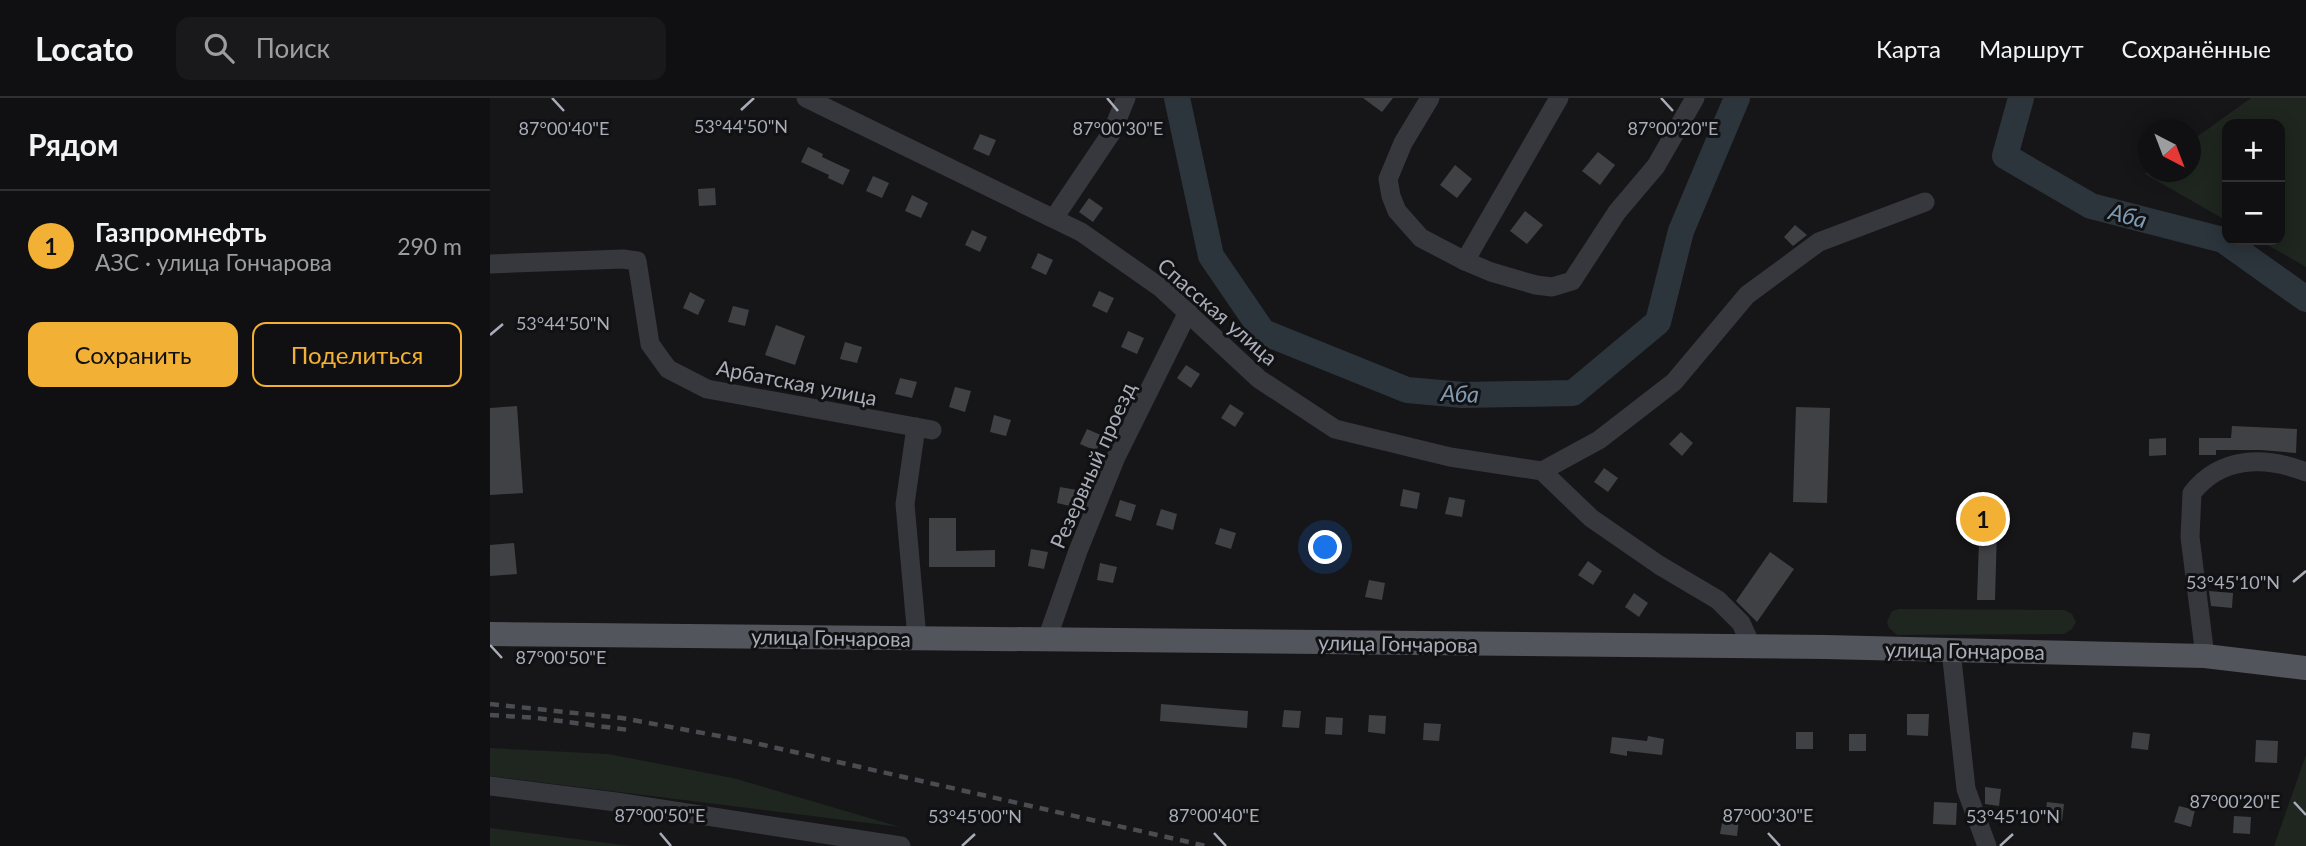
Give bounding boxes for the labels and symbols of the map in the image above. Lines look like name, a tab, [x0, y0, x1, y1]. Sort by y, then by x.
text: 53°44'50"N	[694, 115, 788, 137]
text: 87°00'40"E	[519, 117, 609, 139]
text: 87°00'30"E	[1073, 117, 1163, 139]
text: 87°00'20"E	[1628, 117, 1718, 139]
north arrow	[2138, 119, 2201, 182]
water label: Аба	[2105, 196, 2150, 233]
street label: Спасская улица	[1153, 252, 1283, 370]
text: 53°44'50"N	[516, 312, 610, 334]
street label: Арбатская улица	[715, 354, 879, 410]
street label: Резервный проезд	[1044, 378, 1140, 552]
water label: Аба	[1439, 378, 1480, 408]
pin: 1	[1960, 493, 2006, 545]
your location	[1308, 530, 1342, 564]
text: 53°45'10"N	[2186, 571, 2280, 593]
street label: улица Гончарова	[751, 623, 911, 651]
street label: улица Гончарова	[1318, 629, 1478, 657]
street label: улица Гончарова	[1885, 636, 2045, 664]
text: 87°00'50"E	[516, 646, 606, 668]
text: 87°00'20"E	[2190, 790, 2280, 812]
text: 87°00'50"E	[615, 804, 705, 826]
text: 87°00'40"E	[1169, 804, 1259, 826]
text: 87°00'30"E	[1723, 804, 1813, 826]
text: 53°45'00"N	[928, 805, 1022, 827]
text: 53°45'10"N	[1966, 805, 2060, 827]

